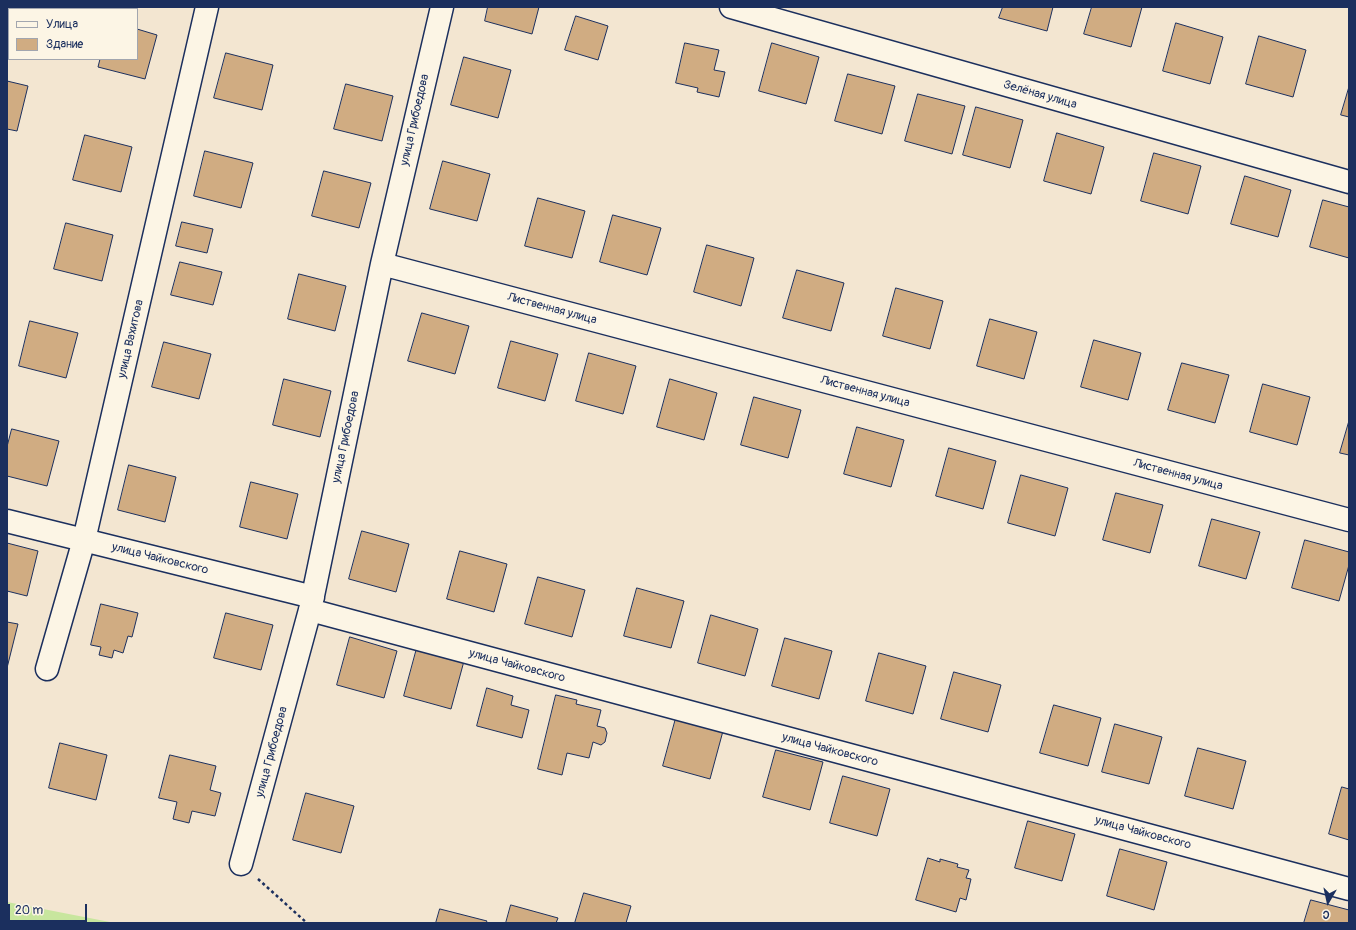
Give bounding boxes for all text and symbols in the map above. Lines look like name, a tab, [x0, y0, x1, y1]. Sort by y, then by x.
legend	[8, 8, 138, 60]
text: Улица	[46, 17, 78, 32]
text: Здание	[46, 37, 83, 52]
street label: улица Грибоедова	[397, 73, 433, 167]
street label: Зелёная улица	[1002, 78, 1078, 112]
street label: Лиственная улица	[506, 290, 598, 328]
street label: улица Вахитова	[115, 298, 147, 380]
street label: Лиственная улица	[819, 373, 911, 411]
street label: улица Грибоедова	[329, 390, 363, 484]
street label: Лиственная улица	[1132, 456, 1224, 494]
street label: улица Чайковского	[110, 540, 210, 578]
street label: улица Чайковского	[467, 646, 567, 686]
street label: улица Грибоедова	[253, 705, 291, 799]
street label: улица Чайковского	[780, 730, 880, 770]
street label: улица Чайковского	[1093, 813, 1193, 853]
north arrow	[1308, 882, 1348, 922]
scale bar	[10, 896, 89, 922]
text: 20 m	[15, 903, 43, 918]
text: С	[1322, 907, 1330, 921]

